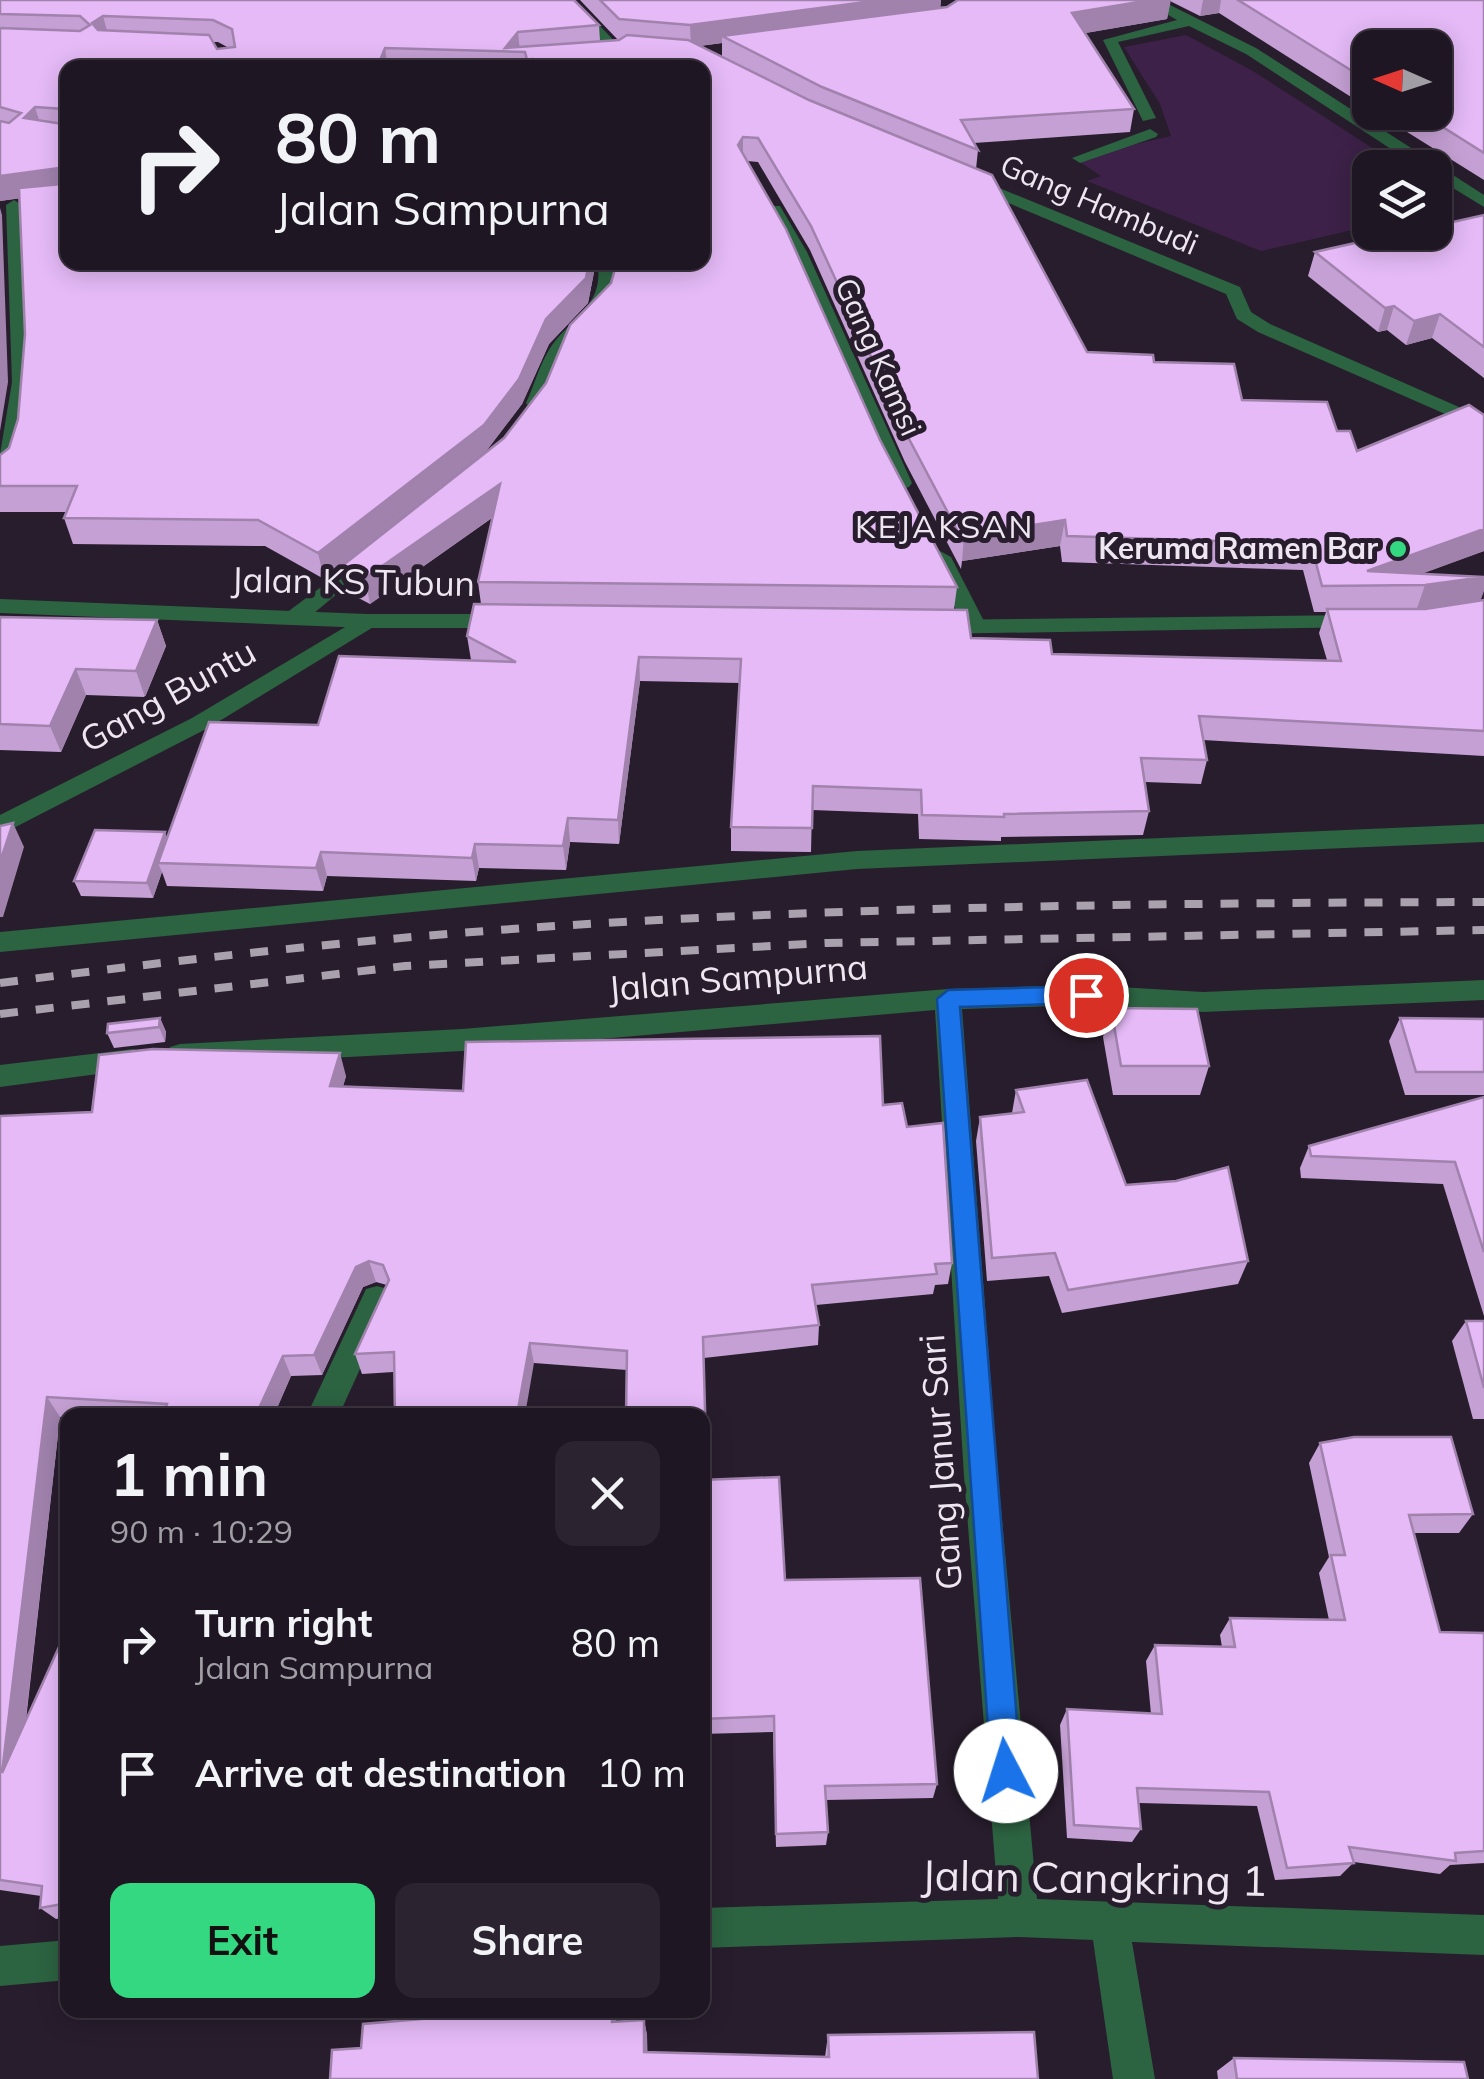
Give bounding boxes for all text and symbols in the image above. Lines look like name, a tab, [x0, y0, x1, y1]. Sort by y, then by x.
north arrow	[1352, 30, 1452, 130]
map controls	[1352, 30, 1452, 250]
text: 80 m	[275, 93, 441, 181]
icon: right	[110, 100, 240, 230]
street label: Gang Hambudi	[995, 145, 1204, 263]
button: layers	[1352, 150, 1452, 250]
text: Jalan Sampurna	[275, 180, 610, 236]
street label: Gang Kamsi	[827, 272, 931, 441]
district label: KEJAKSAN	[855, 506, 1035, 546]
place label: Keruma Ramen Bar	[1098, 529, 1378, 567]
marker: Keruma Ramen Bar	[1387, 538, 1409, 560]
street label: Jalan KS Tubun	[231, 557, 475, 605]
street label: Gang Buntu	[72, 629, 263, 761]
street label: Jalan Sampurna	[606, 944, 870, 1010]
pin	[1044, 953, 1129, 1038]
icon: arrive	[1059, 968, 1114, 1023]
street label: Gang Janur Sari	[909, 1333, 971, 1591]
text: 1 min	[110, 1436, 268, 1511]
button: close	[555, 1441, 660, 1546]
text: 90 m · 10:29	[110, 1511, 293, 1551]
text: Turn right	[195, 1599, 372, 1647]
icon: right	[110, 1616, 165, 1671]
text: 80 m	[571, 1619, 660, 1667]
text: Jalan Sampurna	[195, 1647, 433, 1687]
position arrow	[954, 1719, 1058, 1823]
icon: arrive	[110, 1746, 165, 1801]
text: Arrive at destination	[195, 1749, 567, 1797]
text: 10 m	[597, 1749, 686, 1797]
street label: Jalan Cangkring 1	[921, 1848, 1267, 1907]
button: Exit	[110, 1883, 375, 1998]
button: Share	[395, 1883, 660, 1998]

